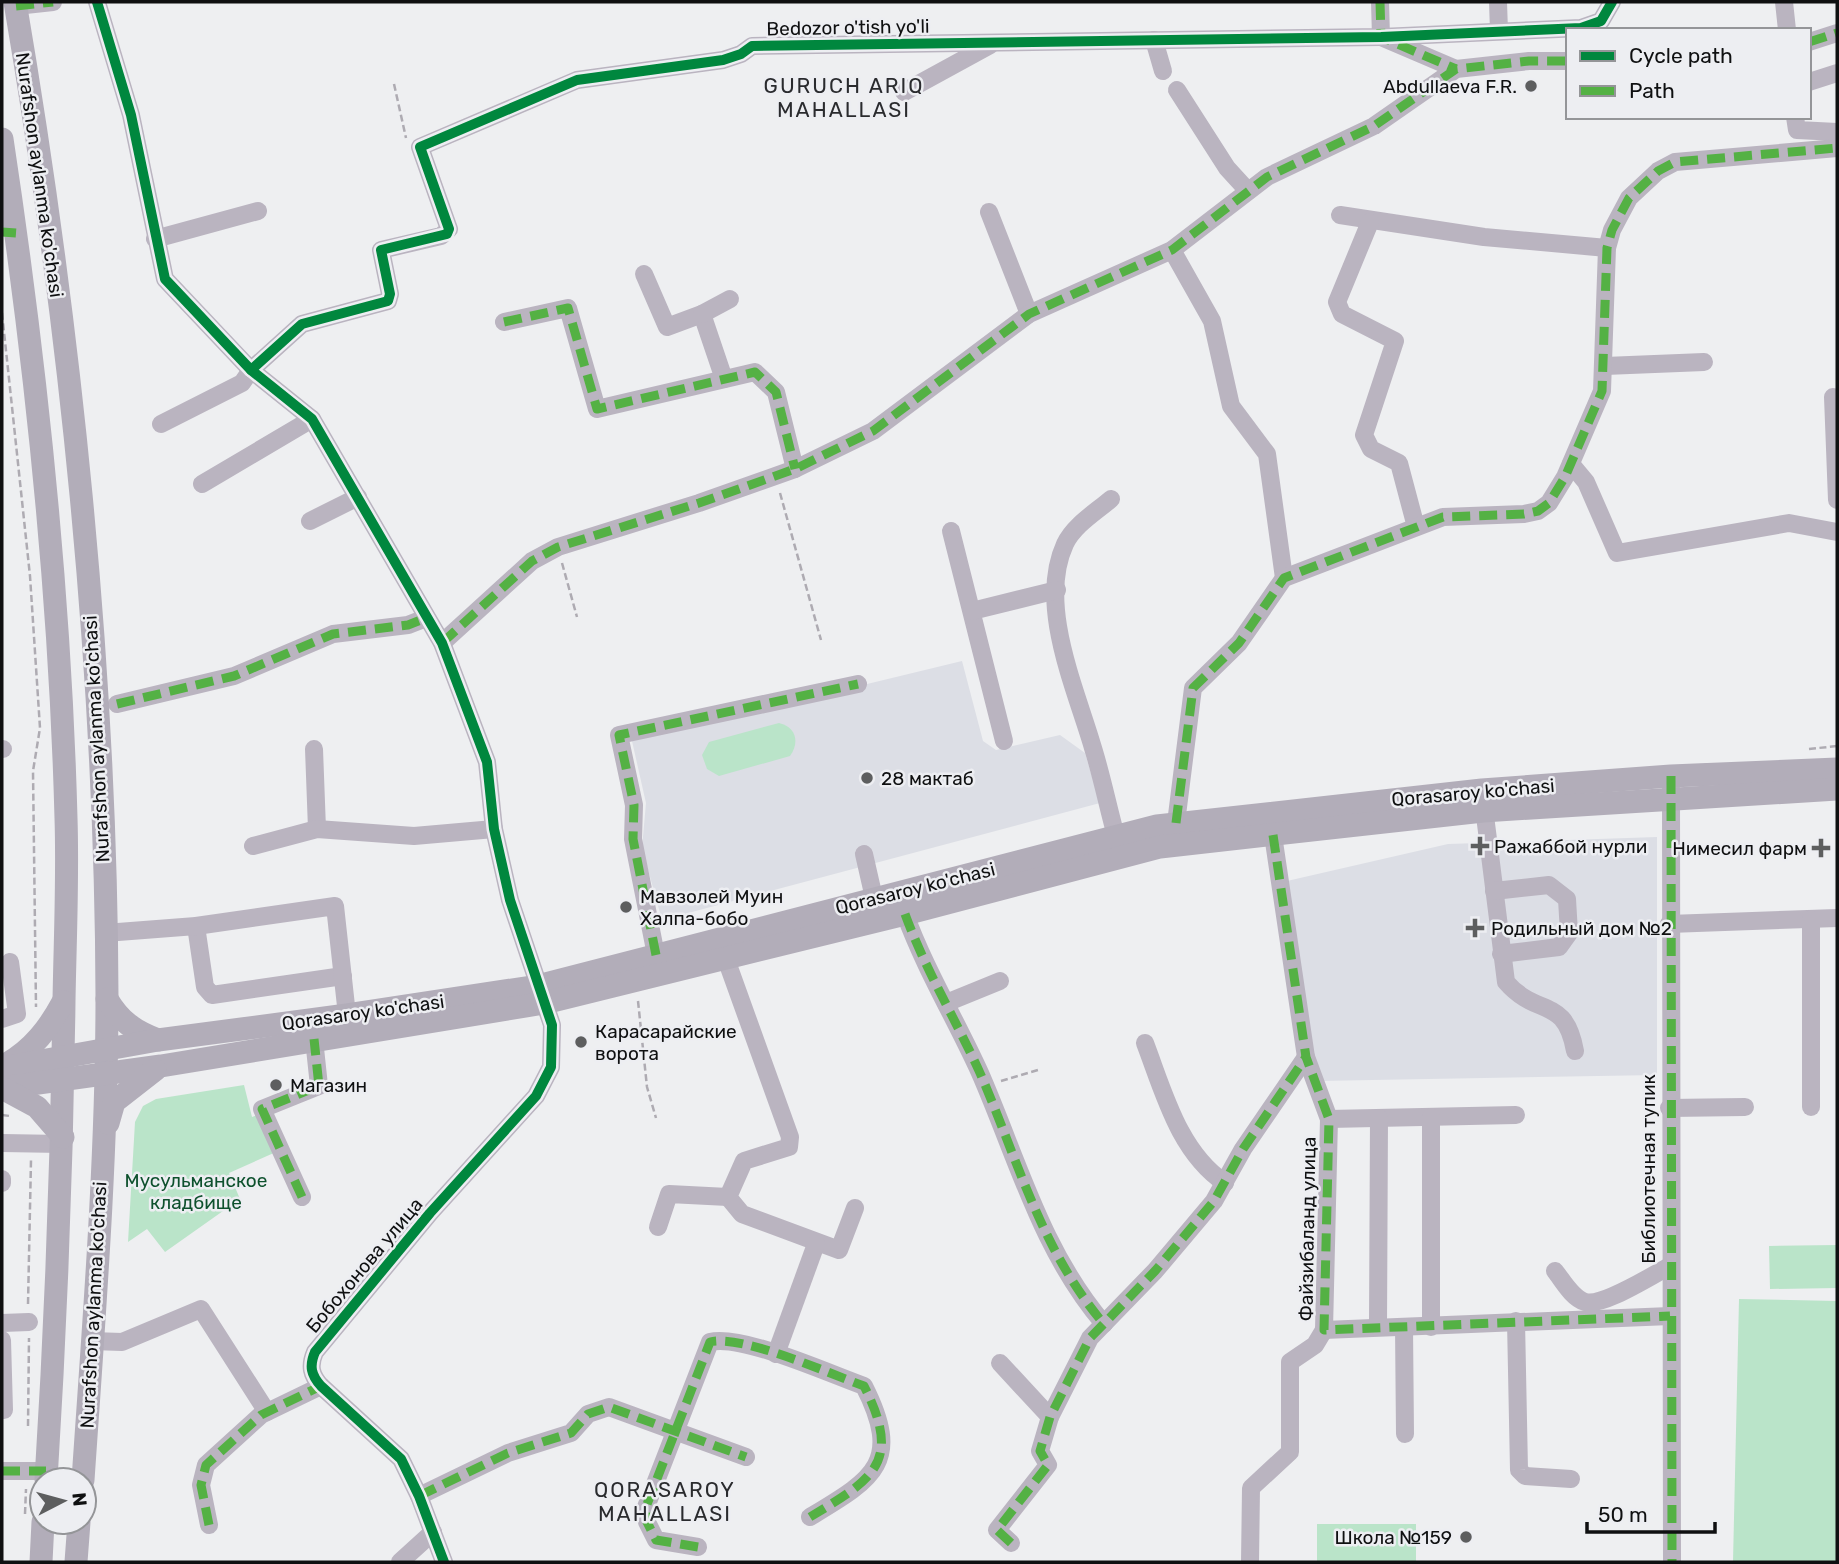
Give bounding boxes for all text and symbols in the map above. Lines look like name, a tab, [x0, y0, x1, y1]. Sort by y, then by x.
street label: Bedozor o'tish yo'li	[766, 15, 930, 40]
legend	[1566, 28, 1811, 119]
text: Cycle path	[1629, 43, 1733, 68]
street label: Nurafshon aylanma ko'chasi	[11, 51, 68, 299]
district label: GURUCH ARIQ MAHALLASI	[764, 73, 924, 122]
place label: Abdullaeva F.R.	[1383, 75, 1517, 98]
marker: Abdullaeva F.R.	[1523, 78, 1539, 94]
text: Path	[1629, 78, 1675, 103]
street label: Nurafshon aylanma ko'chasi	[79, 615, 114, 863]
place label: 28 мактаб	[881, 767, 974, 790]
marker: 28 мактаб	[859, 770, 875, 786]
street label: Qorasaroy ko'chasi	[1390, 774, 1556, 811]
place label: Ражаббой нурли	[1494, 835, 1647, 858]
place label: Нимесил фарм	[1672, 837, 1807, 860]
marker: Ражаббой нурли	[1472, 838, 1488, 854]
marker: Нимесил фарм	[1813, 840, 1829, 856]
street label: Qorasaroy ko'chasi	[833, 858, 997, 919]
place label: Мавзолей Муин Халпа-бобо	[640, 885, 783, 930]
marker: Мавзолей Муин Халпа-бобо	[618, 899, 634, 915]
place label: Родильный дом №2	[1491, 917, 1672, 940]
marker: Родильный дом №2	[1465, 918, 1485, 938]
street label: Qorasaroy ko'chasi	[280, 990, 446, 1035]
place label: Карасарайские ворота	[595, 1020, 737, 1065]
marker: Карасарайские ворота	[573, 1034, 589, 1050]
place label: Магазин	[290, 1074, 367, 1097]
street label: Библиотечная тупик	[1637, 1074, 1660, 1264]
marker: Магазин	[268, 1077, 284, 1093]
street label: Файзибаланд улица	[1294, 1136, 1321, 1322]
park label: Мусульманское кладбище	[125, 1169, 267, 1214]
street label: Nurafshon aylanma ko'chasi	[76, 1181, 111, 1429]
street label: Бобохонова улица	[301, 1193, 428, 1337]
north arrow	[28, 1466, 98, 1536]
district label: QORASAROY MAHALLASI	[594, 1477, 736, 1526]
scale bar	[1587, 1490, 1715, 1534]
text: N	[67, 1491, 92, 1507]
text: 50 m	[1598, 1502, 1648, 1527]
place label: Школа №159	[1335, 1526, 1452, 1549]
marker: Школа №159	[1458, 1529, 1474, 1545]

